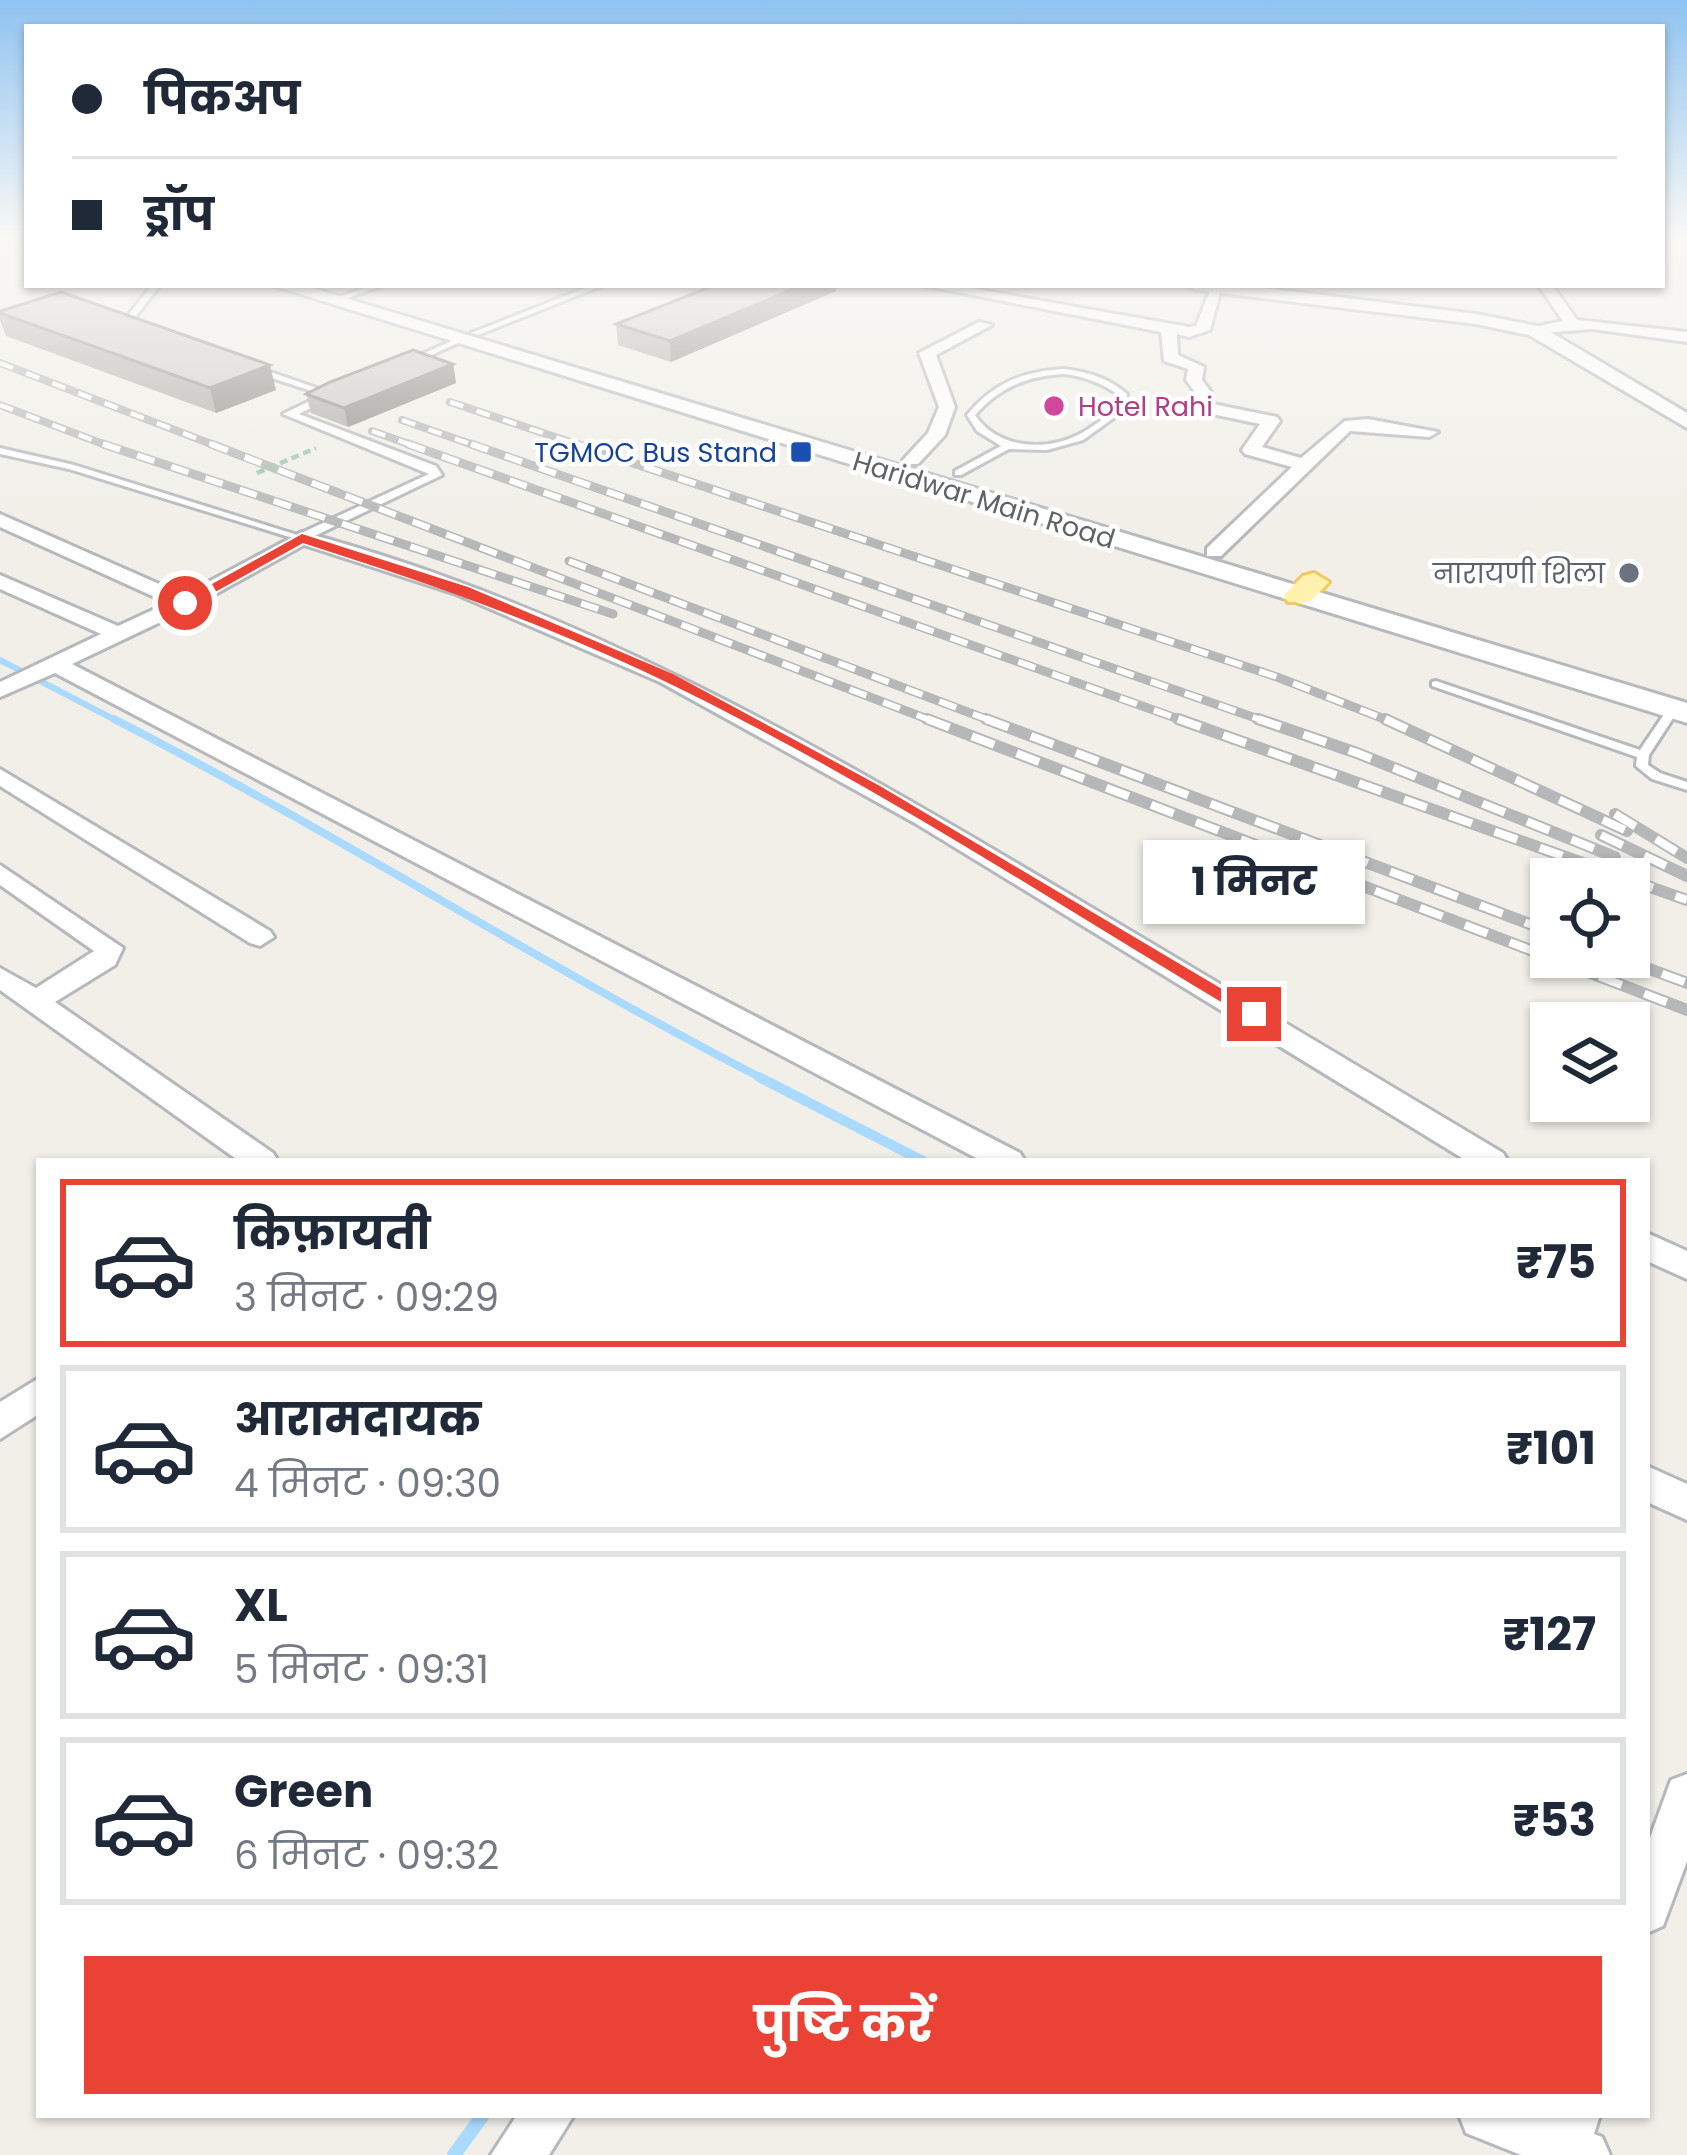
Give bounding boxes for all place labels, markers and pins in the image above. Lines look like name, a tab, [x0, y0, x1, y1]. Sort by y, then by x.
place label: Hotel Rahi	[1078, 388, 1213, 425]
marker: Hotel Rahi	[1041, 393, 1067, 419]
place label: TGMOC Bus Stand	[534, 434, 777, 471]
marker: TGMOC Bus Stand	[788, 439, 814, 465]
place label: नारायणी शिला	[1432, 555, 1606, 592]
marker: नारायणी शिला	[1616, 560, 1642, 586]

